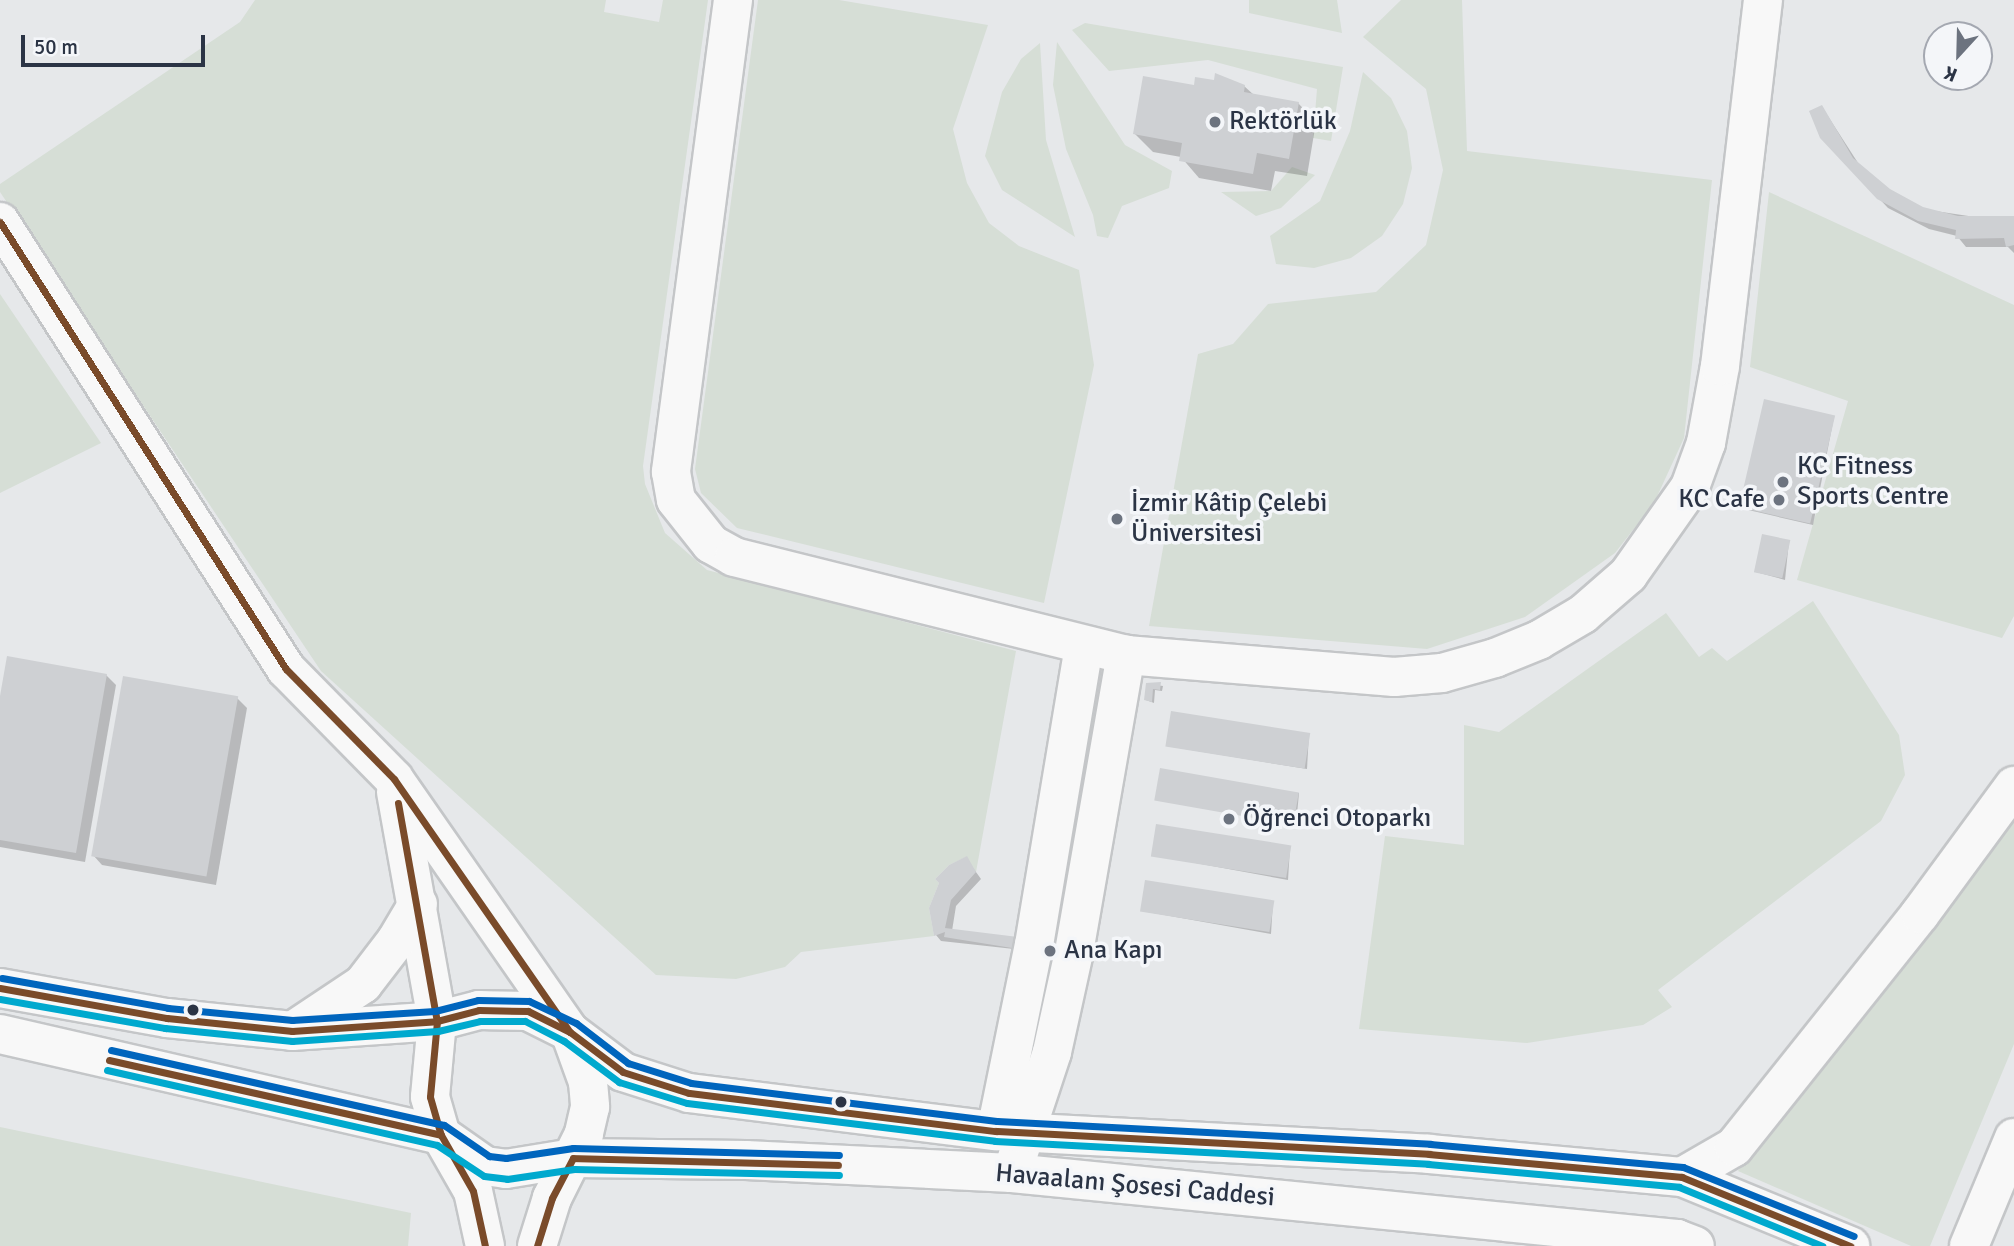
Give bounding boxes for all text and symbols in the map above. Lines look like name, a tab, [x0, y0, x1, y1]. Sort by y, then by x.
scale bar	[24, 21, 208, 65]
north arrow	[1923, 21, 1993, 91]
text: 50 m	[34, 34, 78, 60]
text: K	[1941, 60, 1961, 87]
place label: Rektörlük	[1229, 106, 1337, 138]
marker: Rektörlük	[1207, 114, 1223, 130]
place label: KC Fitness Sports Centre	[1797, 451, 1949, 512]
marker: KC Fitness Sports Centre	[1775, 474, 1791, 490]
place label: KC Cafe	[1678, 484, 1765, 516]
place label: İzmir Kâtip Çelebi Üniversitesi	[1131, 488, 1327, 550]
marker: KC Cafe	[1771, 492, 1787, 508]
marker: İzmir Kâtip Çelebi Üniversitesi	[1109, 511, 1125, 527]
place label: Öğrenci Otoparkı	[1243, 803, 1431, 835]
marker: Öğrenci Otoparkı	[1221, 811, 1237, 827]
place label: Ana Kapı	[1064, 935, 1162, 967]
marker: Ana Kapı	[1042, 943, 1058, 959]
unlabelled marker	[186, 1003, 200, 1017]
unlabelled marker	[834, 1095, 848, 1109]
street label: Havaalanı Şosesi Caddesi	[994, 1158, 1276, 1214]

